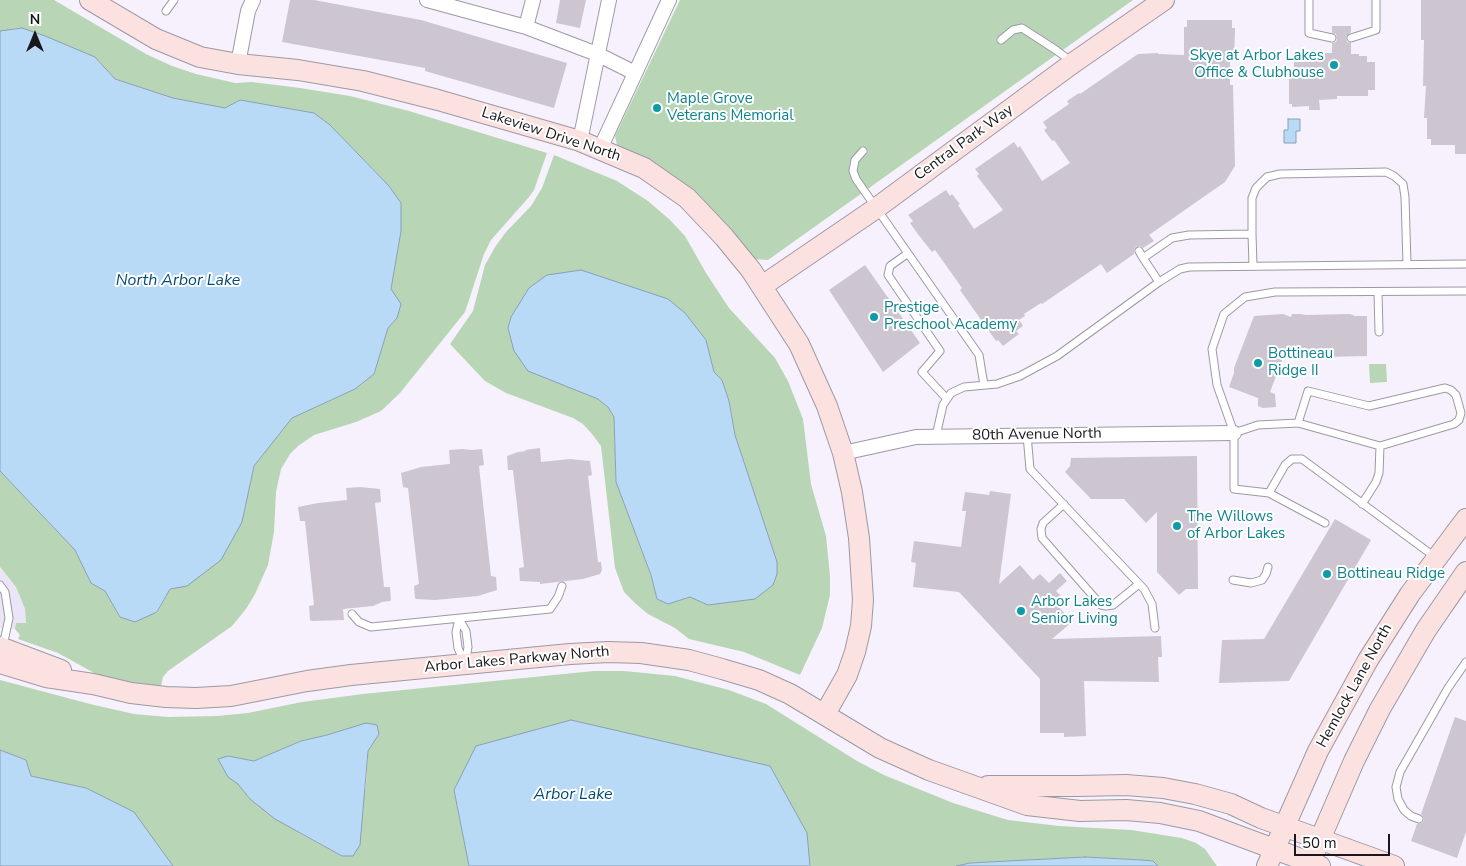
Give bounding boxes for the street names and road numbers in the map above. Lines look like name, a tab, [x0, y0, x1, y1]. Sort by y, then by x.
street label: Central Park Way	[911, 101, 1017, 185]
street label: Lakeview Drive North	[479, 104, 623, 166]
street label: 80th Avenue North	[972, 425, 1102, 445]
street label: Hemlock Lane North	[1314, 621, 1396, 751]
street label: Arbor Lakes Parkway North	[424, 643, 610, 677]

